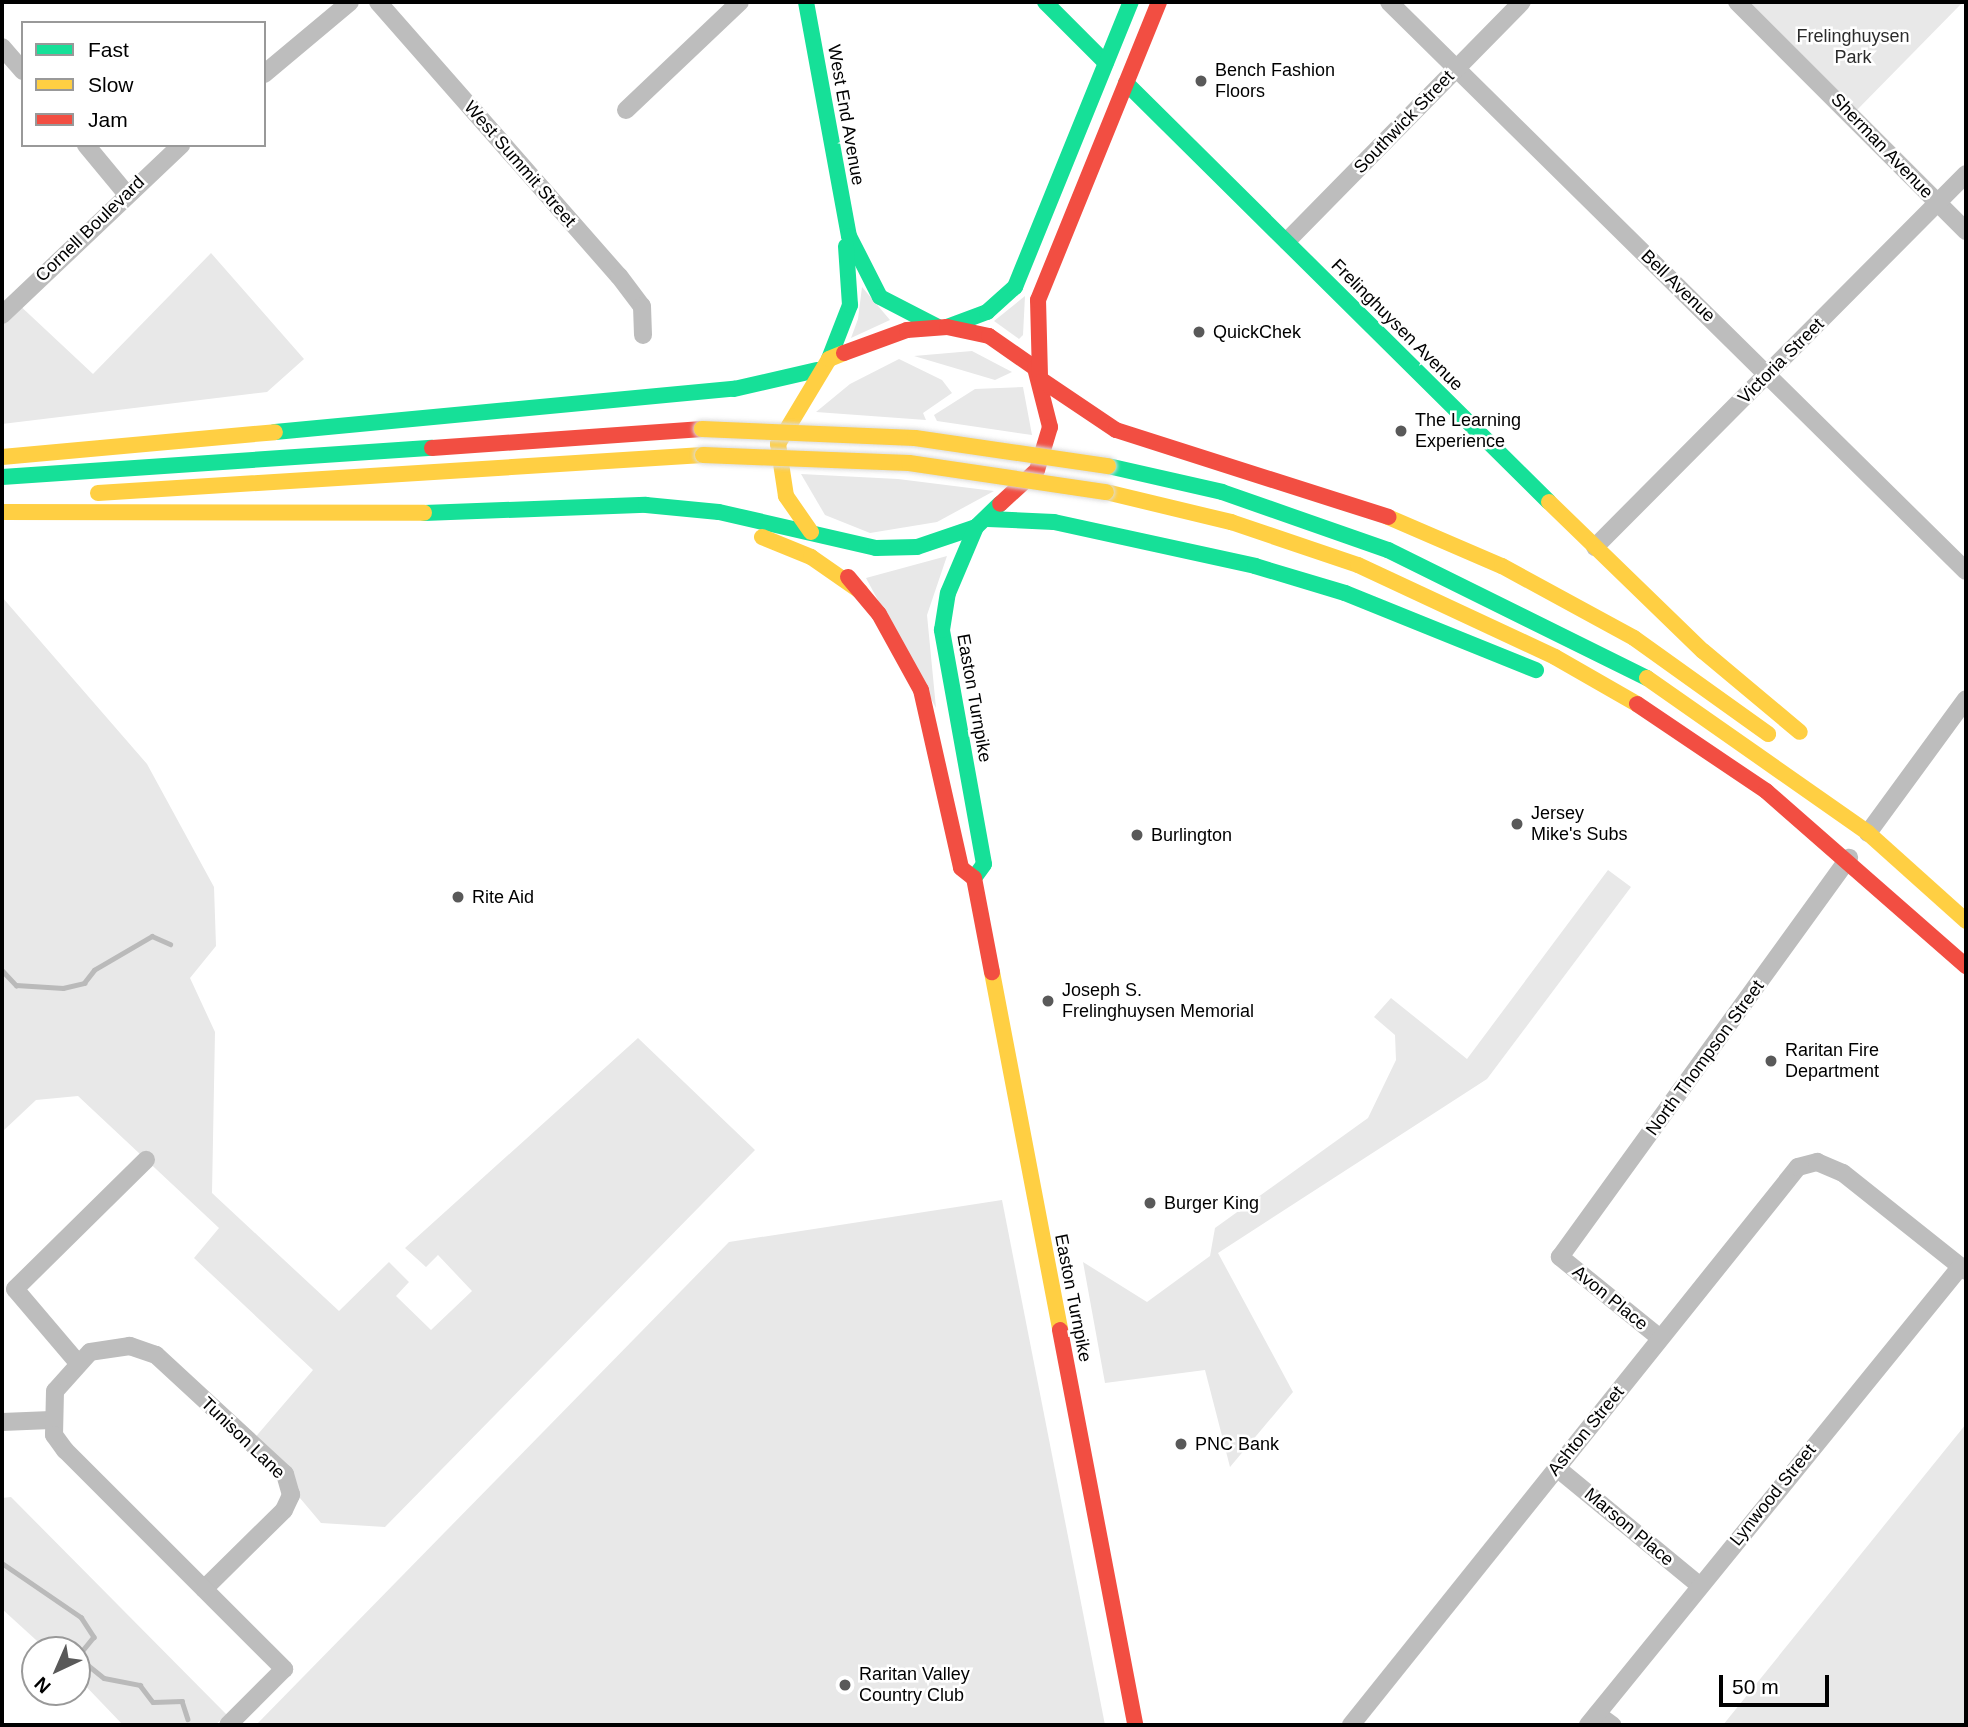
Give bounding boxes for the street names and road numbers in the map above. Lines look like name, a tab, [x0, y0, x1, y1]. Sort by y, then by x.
street label: West End Avenue	[823, 42, 869, 188]
street label: Southwick Street	[1349, 66, 1459, 178]
street label: Sherman Avenue	[1826, 89, 1938, 203]
street label: West Summit Street	[459, 97, 581, 231]
street label: Cornell Boulevard	[31, 172, 149, 286]
street label: Bell Avenue	[1636, 245, 1720, 327]
street label: Frelinghuysen Avenue	[1326, 254, 1468, 396]
street label: Victoria Street	[1734, 314, 1828, 408]
street label: Easton Turnpike	[952, 632, 996, 764]
street label: North Thompson Street	[1641, 976, 1769, 1140]
street label: Easton Turnpike	[1050, 1232, 1096, 1364]
street label: Avon Place	[1568, 1261, 1652, 1335]
street label: Ashton Street	[1543, 1382, 1629, 1480]
street label: Tunison Lane	[197, 1393, 289, 1483]
street label: Lynwood Street	[1725, 1440, 1821, 1550]
street label: Marson Place	[1580, 1483, 1678, 1571]

